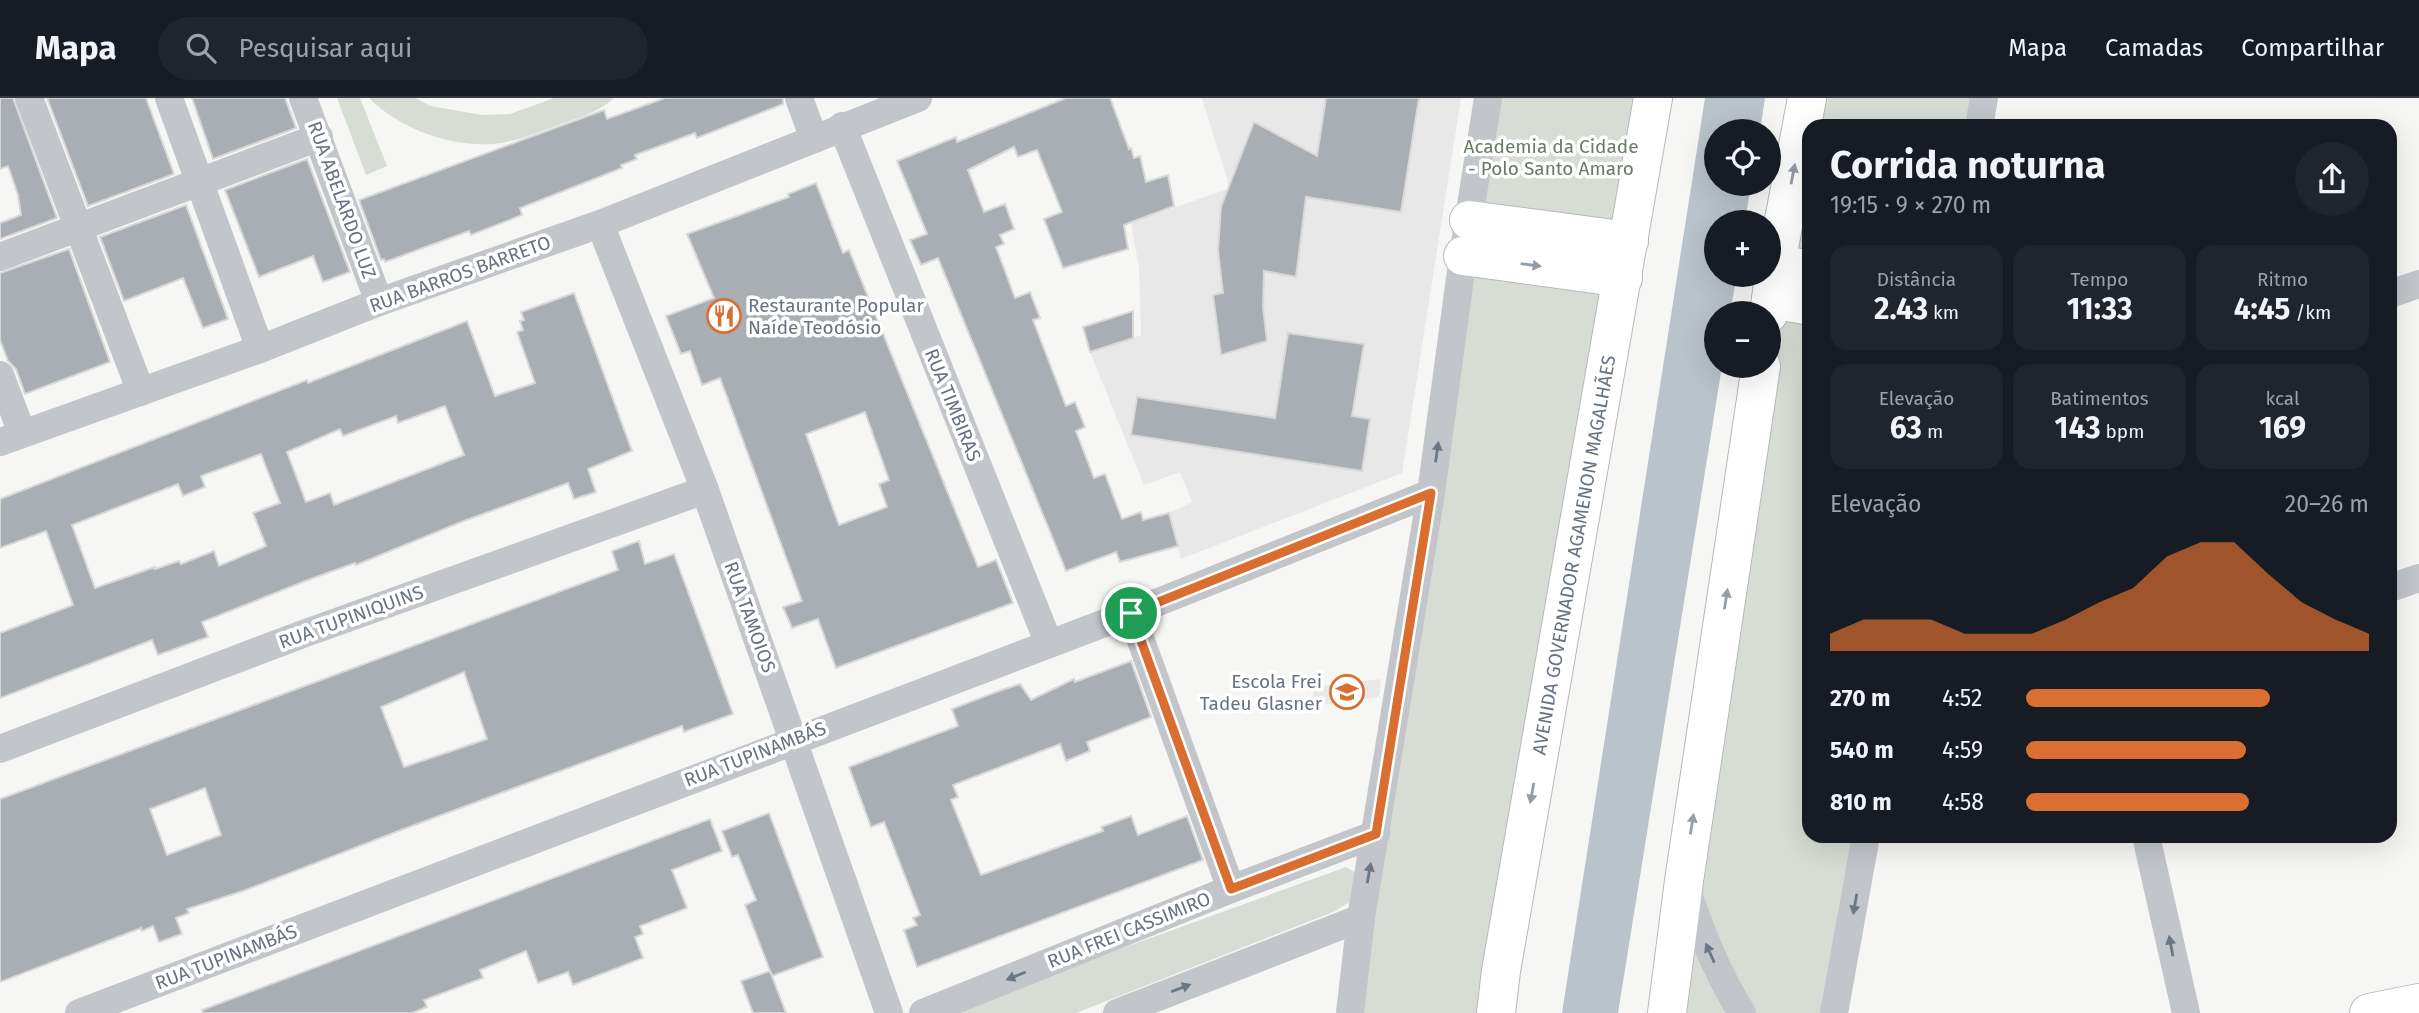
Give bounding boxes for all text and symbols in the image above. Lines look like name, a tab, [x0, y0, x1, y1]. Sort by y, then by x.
search box	[158, 17, 648, 80]
text: Mapa	[35, 28, 116, 68]
icon: search	[182, 29, 220, 67]
text: Pesquisar aqui	[238, 33, 412, 64]
text: Mapa	[2008, 34, 2067, 62]
text: Camadas	[2105, 34, 2203, 62]
text: Compartilhar	[2241, 34, 2384, 62]
street label: RUA ABELARDO LUZ	[303, 118, 381, 282]
map controls	[1704, 119, 1781, 378]
button: locate	[1704, 119, 1781, 196]
park label: Academia da Cidade - Polo Santo Amaro	[1464, 135, 1639, 180]
text: Corrida noturna	[1830, 142, 2106, 188]
button: share	[2295, 142, 2369, 216]
one-way arrow	[1787, 162, 1798, 184]
text: 19:15 · 9 × 270 m	[1830, 191, 1991, 219]
button: +	[1704, 210, 1781, 287]
street label: RUA BARROS BARRETO	[366, 230, 554, 318]
one-way arrow	[1520, 260, 1542, 271]
text: Distância	[1877, 268, 1956, 291]
text: Tempo	[2071, 268, 2128, 291]
text: Ritmo	[2257, 268, 2308, 291]
text: 2.43	[1874, 291, 1928, 327]
text: 11:33	[2066, 291, 2133, 327]
text: 4:45	[2234, 291, 2290, 327]
place label: Restaurante Popular Naíde Teodósio	[748, 294, 924, 339]
restaurant icon: Restaurante Popular Naíde Teodósio	[705, 297, 743, 335]
button: −	[1704, 301, 1781, 378]
text: km	[1928, 301, 1959, 324]
text: /km	[2290, 301, 2331, 324]
street label: RUA TIMBIRAS	[920, 345, 986, 465]
street label: AVENIDA GOVERNADOR AGAMENON MAGALHÃES	[1527, 353, 1621, 757]
text: Elevação	[1879, 387, 1954, 410]
text: Batimentos	[2050, 387, 2149, 410]
text: kcal	[2265, 387, 2300, 410]
text: 63	[1890, 410, 1922, 446]
text: 143	[2055, 410, 2101, 446]
text: 169	[2259, 410, 2306, 446]
text: m	[1922, 420, 1943, 443]
text: bpm	[2101, 420, 2144, 443]
one-way arrow	[1431, 441, 1442, 463]
text: Elevação	[1830, 490, 1921, 518]
text: 20–26 m	[2285, 490, 2369, 518]
street label: RUA TAMOIOS	[719, 558, 781, 676]
street label: RUA TUPINIQUINS	[276, 580, 426, 654]
pin	[1101, 583, 1161, 643]
one-way arrow	[1721, 588, 1732, 610]
icon: arrive	[1112, 594, 1150, 632]
place label: Escola Frei Tadeu Glasner	[1200, 670, 1323, 715]
school or university icon: Escola Frei Tadeu Glasner	[1328, 673, 1366, 711]
text: 270 m	[1830, 684, 1891, 712]
text: 4:52	[1942, 684, 1982, 712]
street label: RUA TUPINAMBÁS	[681, 716, 829, 792]
text: 540 m	[1830, 736, 1894, 764]
text: 4:59	[1942, 736, 1983, 764]
one-way arrow	[1526, 782, 1537, 804]
text: 810 m	[1830, 788, 1892, 816]
text: 4:58	[1942, 788, 1984, 816]
one-way arrow	[1687, 813, 1698, 835]
one-way arrow	[1364, 861, 1375, 883]
street label: RUA FREI CASSIMIRO	[1044, 887, 1214, 973]
one-way arrow	[1849, 893, 1860, 915]
street label: RUA TUPINAMBÁS	[152, 919, 300, 995]
one-way arrow	[2166, 935, 2177, 957]
one-way arrow	[1704, 943, 1716, 963]
one-way arrow	[1005, 970, 1026, 981]
one-way arrow	[1170, 983, 1191, 994]

